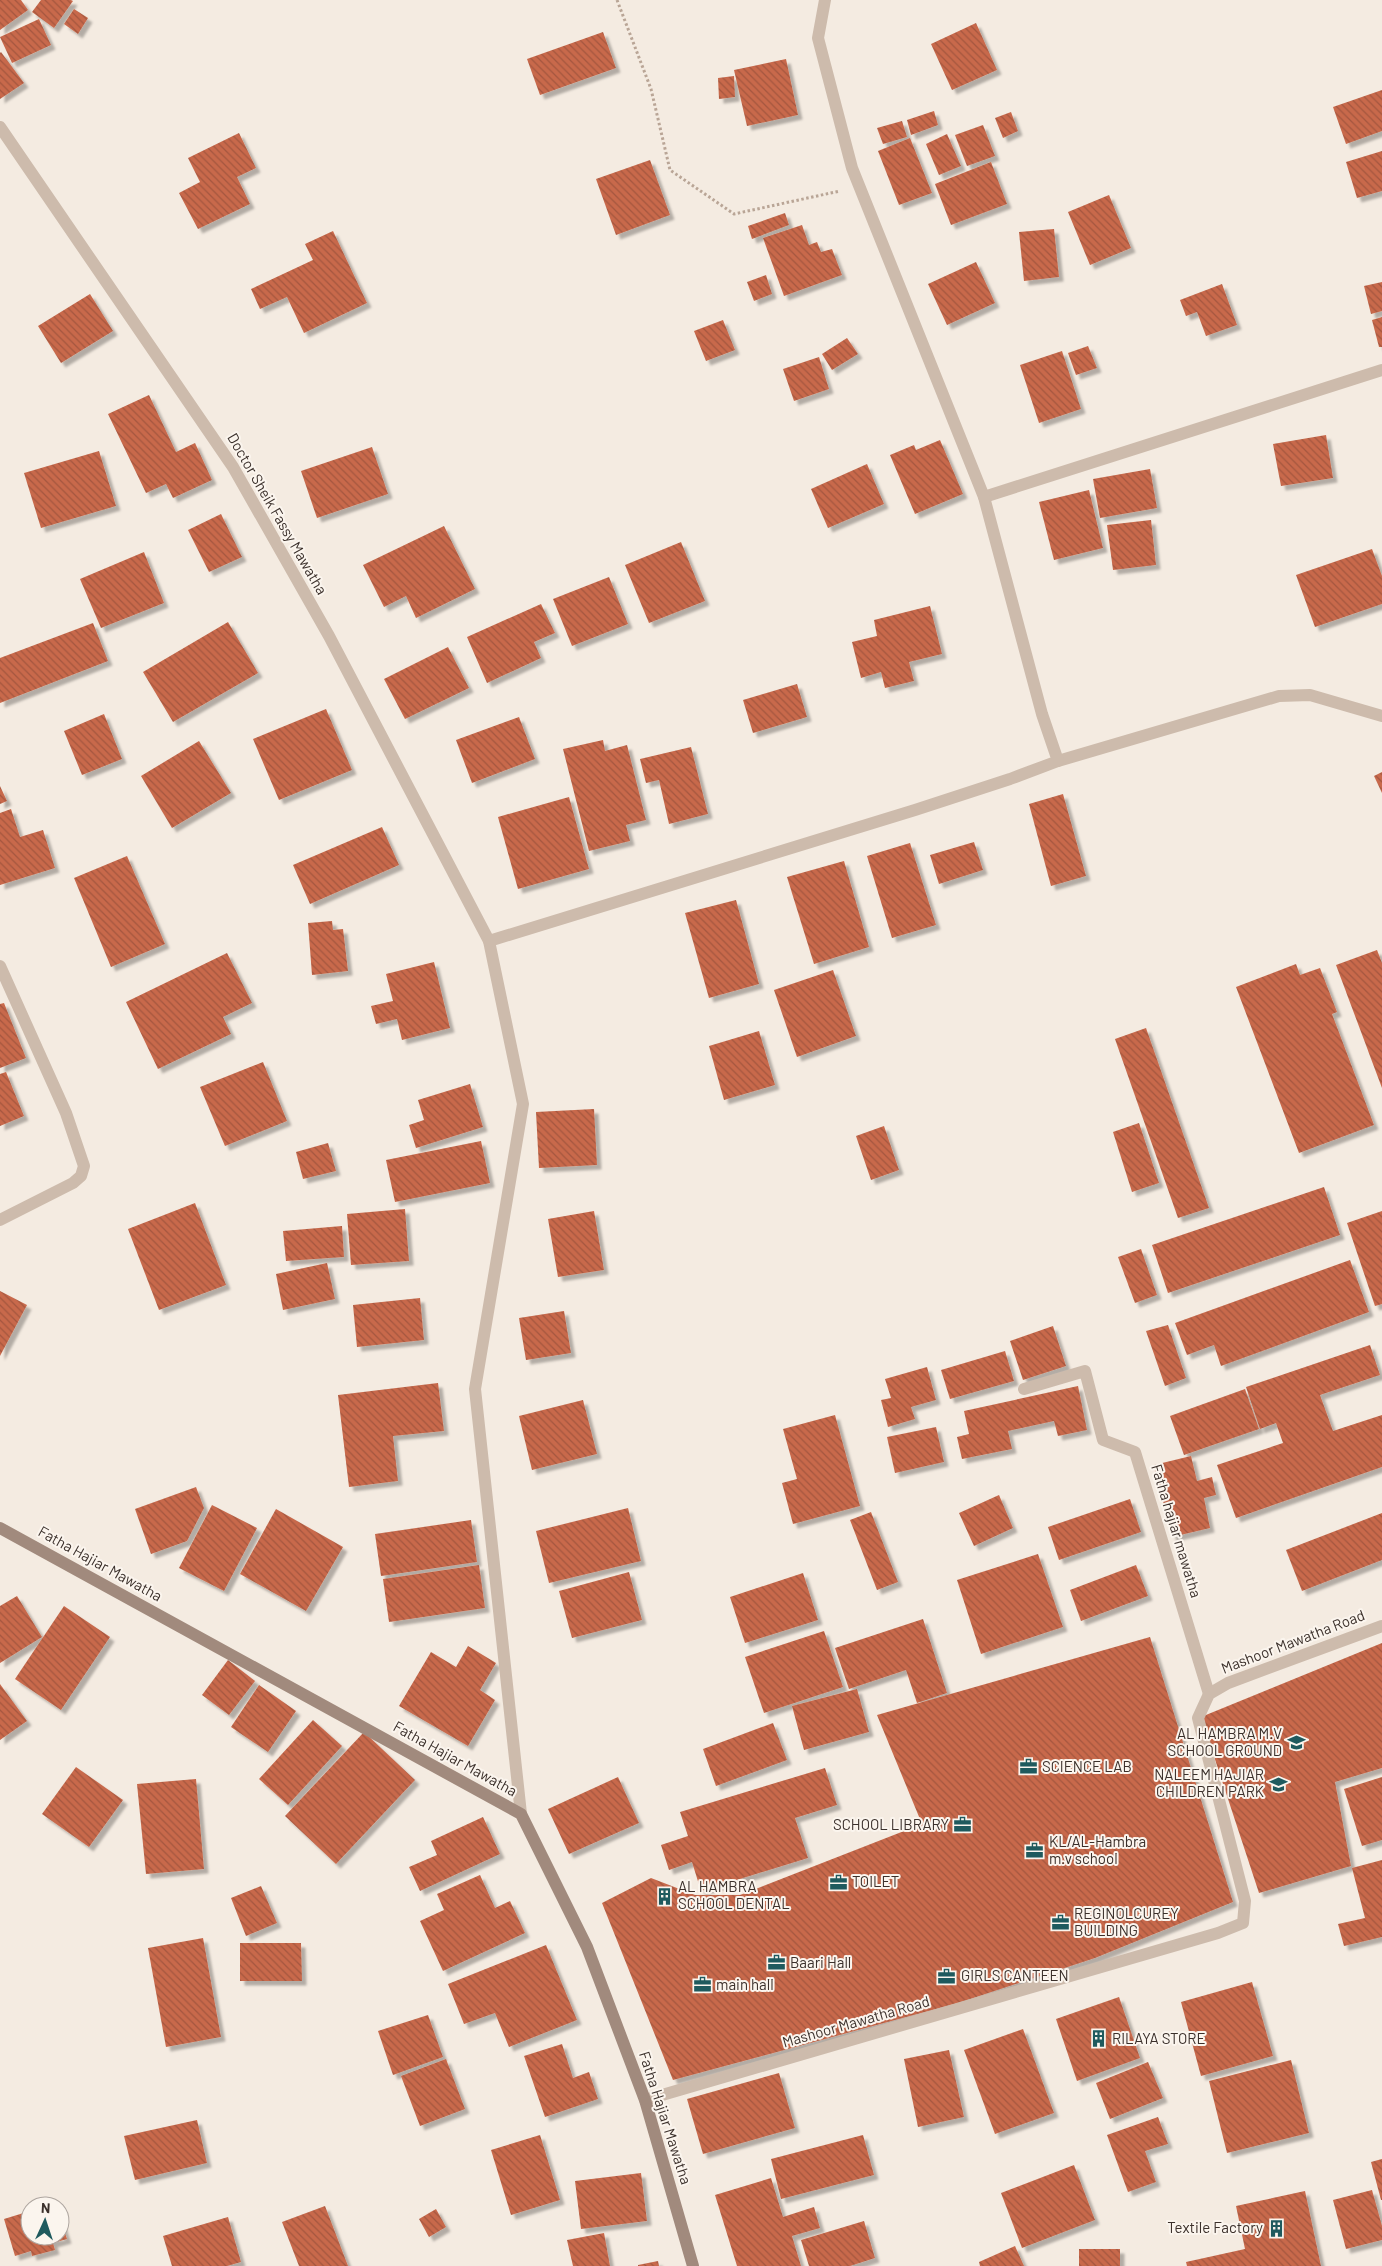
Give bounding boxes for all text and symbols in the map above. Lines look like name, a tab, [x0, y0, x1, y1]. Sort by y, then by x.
street label: Doctor Sheik Fassy Mawatha	[224, 430, 331, 597]
street label: Fatha hajiar mawatha	[1148, 1462, 1206, 1600]
street label: Fatha Hajiar Mawatha	[35, 1522, 166, 1605]
street label: Mashoor Mawatha Road	[1218, 1605, 1367, 1677]
street label: Fatha Hajiar Mawatha	[390, 1717, 521, 1800]
place label: AL HAMBRA M.V SCHOOL GROUND	[1168, 1724, 1282, 1759]
school or university icon: AL HAMBRA M.V SCHOOL GROUND	[1286, 1733, 1306, 1753]
office icon: SCIENCE LAB	[1018, 1757, 1038, 1777]
place label: SCIENCE LAB	[1042, 1757, 1132, 1775]
place label: NALEEM HAJIAR CHILDREN PARK	[1154, 1765, 1264, 1800]
school or university icon: NALEEM HAJIAR CHILDREN PARK	[1268, 1774, 1288, 1794]
place label: SCHOOL LIBRARY	[833, 1815, 949, 1833]
office icon: SCHOOL LIBRARY	[953, 1815, 973, 1835]
place label: KL/AL-Hambra m.v school	[1049, 1832, 1146, 1867]
office icon: KL/AL-Hambra m.v school	[1025, 1841, 1045, 1861]
office icon: TOILET	[828, 1872, 848, 1892]
place label: TOILET	[852, 1872, 899, 1890]
place label: AL HAMBRA SCHOOL DENTAL	[678, 1877, 790, 1912]
building icon: AL HAMBRA SCHOOL DENTAL	[654, 1886, 674, 1906]
place label: REGINOLCUREY BUILDING	[1074, 1904, 1179, 1939]
office icon: REGINOLCUREY BUILDING	[1050, 1913, 1070, 1933]
office icon: Baari Hall	[766, 1953, 786, 1973]
place label: Baari Hall	[790, 1953, 851, 1971]
office icon: GIRLS CANTEEN	[937, 1966, 957, 1986]
place label: GIRLS CANTEEN	[961, 1966, 1069, 1984]
office icon: main hall	[692, 1975, 712, 1995]
place label: main hall	[716, 1975, 774, 1993]
street label: Mashoor Mawatha Road	[780, 1991, 931, 2051]
building icon: RILAYA STORE	[1088, 2029, 1108, 2049]
place label: RILAYA STORE	[1112, 2029, 1205, 2047]
street label: Fatha Hajiar Mawatha	[636, 2049, 696, 2186]
north arrow	[20, 2196, 70, 2246]
text: N	[41, 2199, 51, 2216]
place label: Textile Factory	[1167, 2218, 1263, 2236]
building icon: Textile Factory	[1267, 2218, 1287, 2238]

